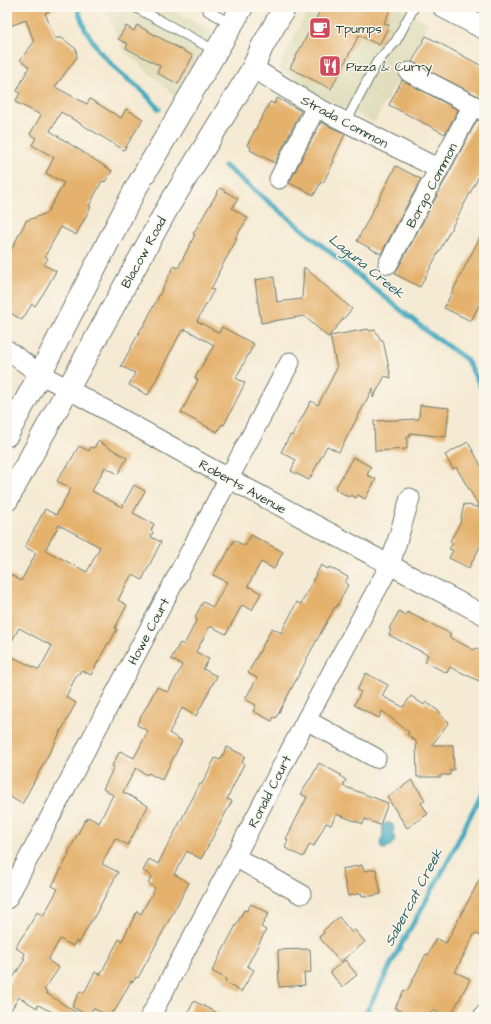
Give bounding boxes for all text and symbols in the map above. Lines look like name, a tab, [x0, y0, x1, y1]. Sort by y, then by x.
cafe icon: Tpumps	[307, 15, 333, 41]
place label: Tpumps	[336, 20, 382, 38]
restaurant icon: Pizza & Curry	[317, 53, 343, 79]
place label: Pizza & Curry	[346, 58, 432, 77]
street label: Strada Common	[298, 91, 392, 153]
street label: Borgo Common	[402, 140, 463, 231]
street label: Blacow Road	[117, 213, 171, 291]
water label: Laguna Creek	[324, 230, 409, 304]
street label: Roberts Avenue	[196, 455, 289, 518]
street label: Howe Court	[124, 594, 174, 668]
street label: Ronald Court	[244, 751, 296, 831]
water label: Sabercat Creek	[380, 845, 448, 950]

